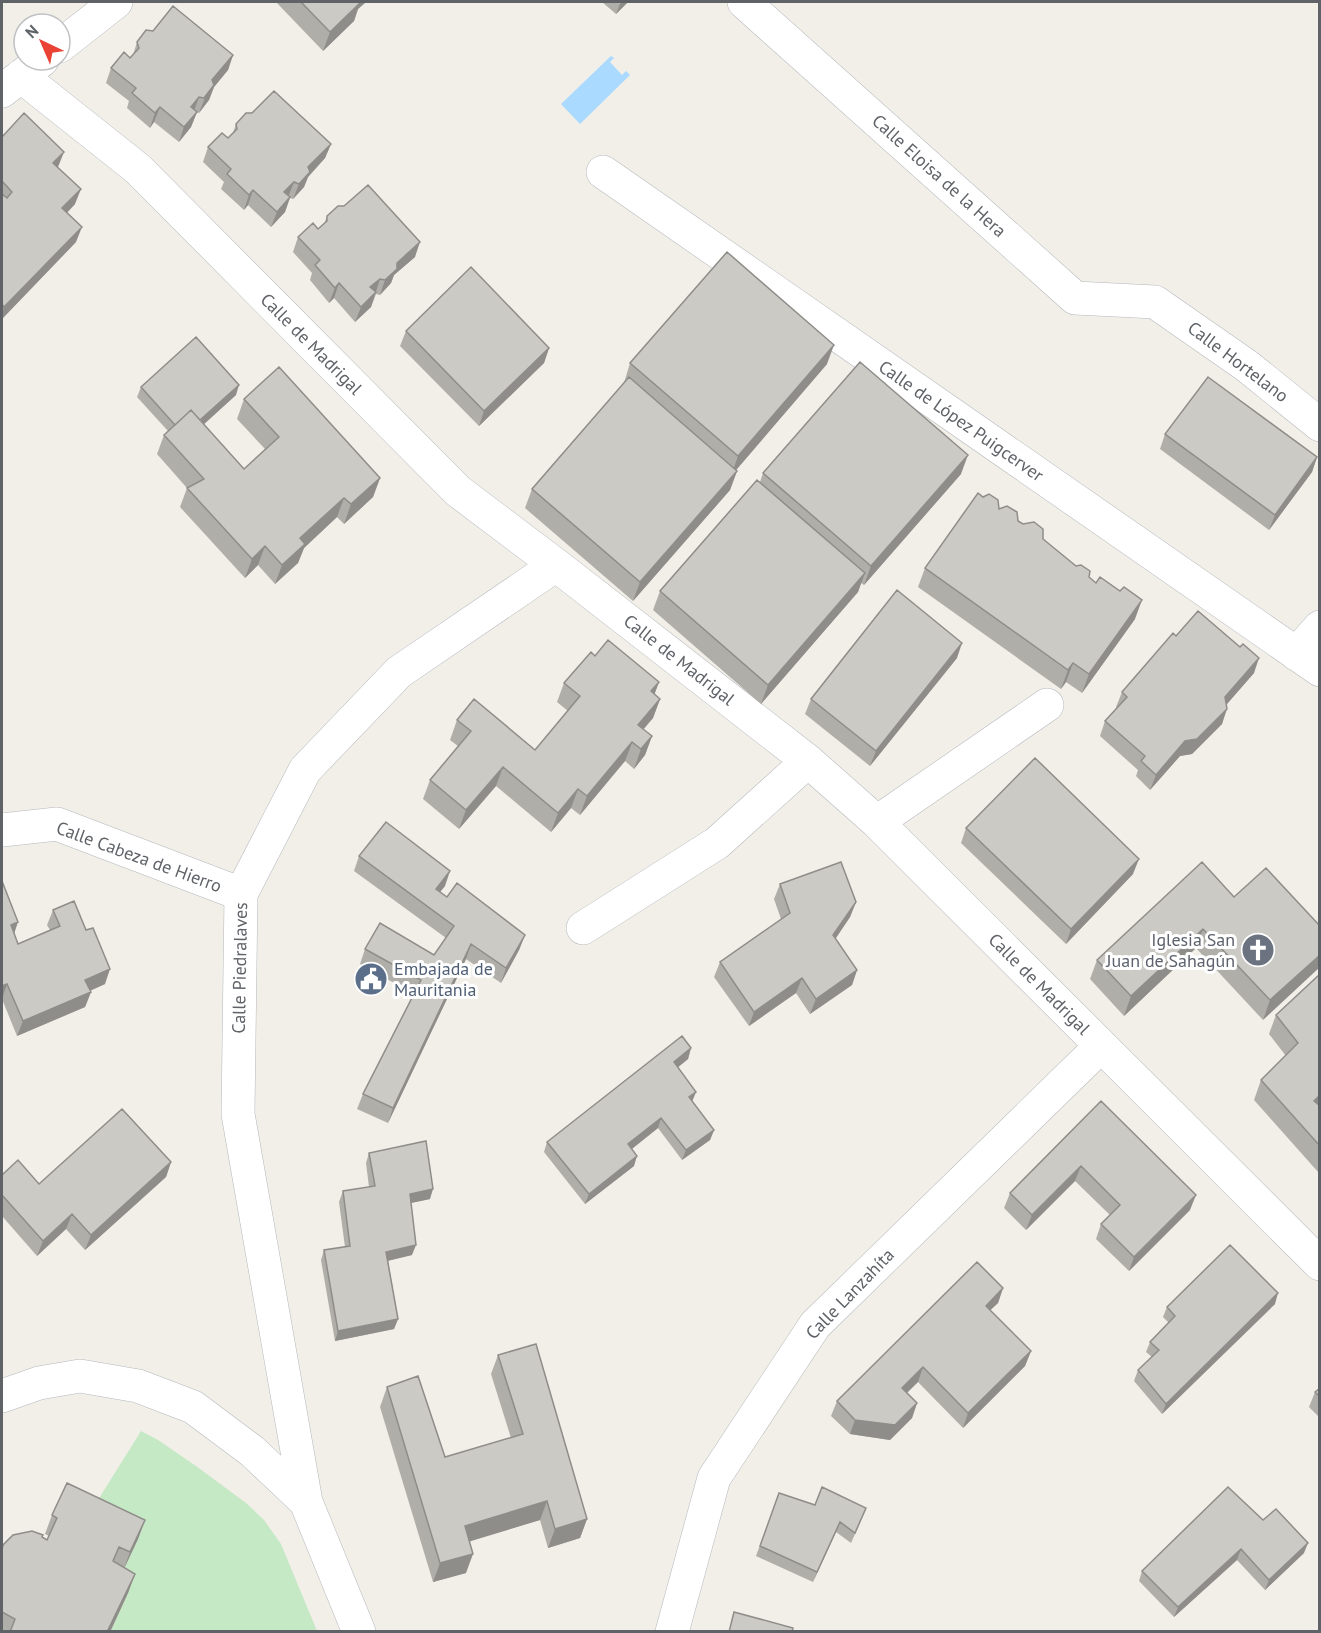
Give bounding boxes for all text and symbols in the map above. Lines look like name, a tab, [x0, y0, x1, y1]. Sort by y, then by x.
north arrow	[12, 12, 72, 72]
text: N	[21, 20, 42, 42]
street label: Calle Eloisa de la Hera	[867, 109, 1011, 242]
street label: Calle de Madrigal	[256, 288, 368, 400]
street label: Calle Hortelano	[1183, 316, 1293, 407]
street label: Calle de López Puigcerver	[874, 355, 1048, 486]
street label: Calle de Madrigal	[619, 609, 740, 711]
street label: Calle Cabeza de Hierro	[53, 816, 225, 897]
street label: Calle Piedralaves	[227, 902, 252, 1034]
street label: Calle de Madrigal	[984, 928, 1096, 1040]
place label: Iglesia San Juan de Sahagún	[1105, 928, 1235, 972]
church icon: Iglesia San Juan de Sahagún	[1240, 932, 1276, 968]
place label: Embajada de Mauritania	[394, 957, 493, 1001]
public building icon: Embajada de Mauritania	[353, 961, 389, 997]
street label: Calle Lanzahíta	[800, 1243, 899, 1344]

